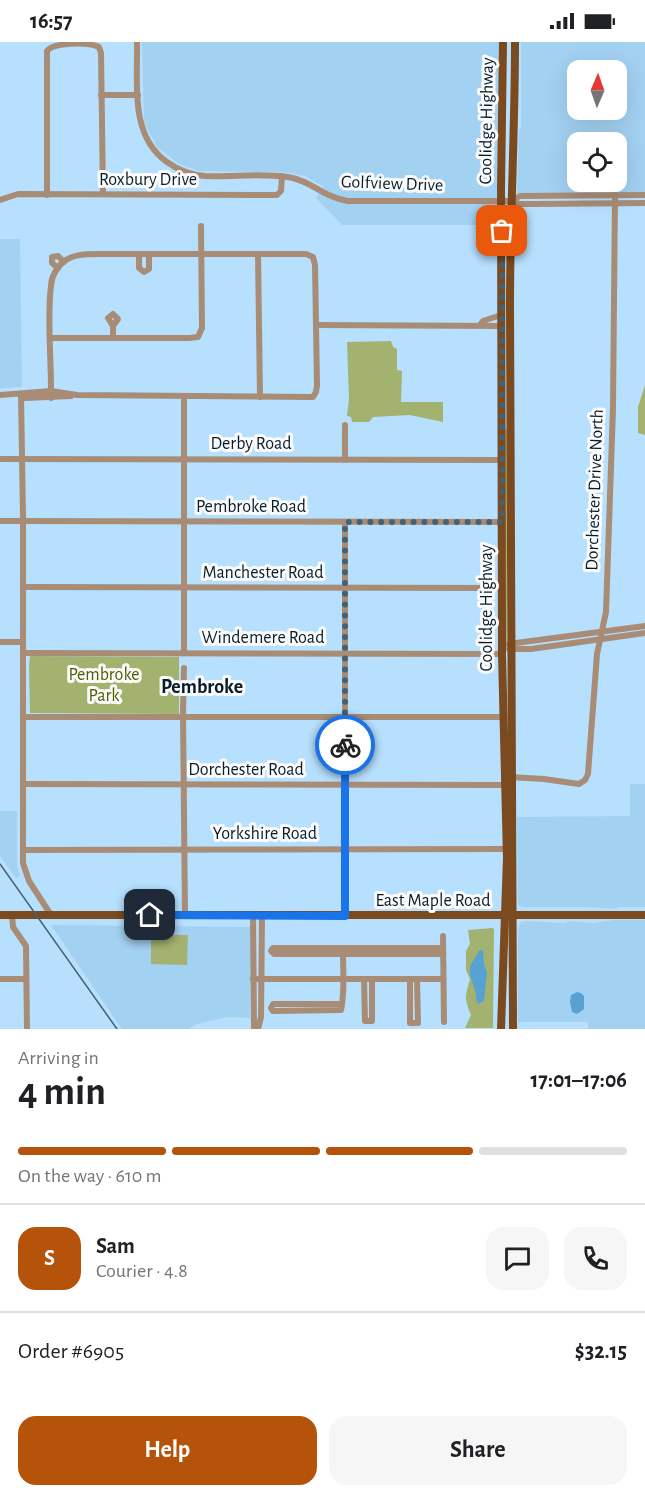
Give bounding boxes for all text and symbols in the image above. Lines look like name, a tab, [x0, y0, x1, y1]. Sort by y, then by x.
text: 16:57	[30, 10, 73, 32]
street label: Coolidge Highway	[477, 57, 497, 185]
north arrow	[567, 60, 627, 120]
map controls	[567, 60, 627, 192]
button: locate	[567, 132, 627, 192]
street label: Roxbury Drive	[99, 171, 197, 189]
street label: Golfview Drive	[341, 173, 443, 195]
pin	[476, 205, 527, 256]
icon: bag	[485, 214, 518, 247]
street label: Dorchester Drive North	[583, 409, 607, 571]
street label: Derby Road	[210, 435, 292, 453]
street label: Pembroke Road	[196, 498, 306, 516]
street label: Coolidge Highway	[478, 544, 496, 671]
street label: Manchester Road	[202, 564, 324, 582]
street label: Windemere Road	[202, 629, 324, 647]
park label: Pembroke Park	[68, 666, 140, 705]
district label: Pembroke	[161, 677, 243, 697]
courier	[315, 715, 375, 775]
icon: bike	[329, 729, 362, 762]
street label: Dorchester Road	[188, 761, 304, 779]
street label: Yorkshire Road	[213, 825, 317, 843]
pin	[124, 889, 175, 940]
street label: East Maple Road	[375, 892, 491, 910]
icon: home	[133, 898, 166, 931]
text: Arriving in	[18, 1048, 99, 1068]
text: 17:01–17:06	[530, 1069, 627, 1091]
text: 4 min	[18, 1073, 106, 1112]
text: On the way · 610 m	[18, 1166, 162, 1186]
button: chat	[486, 1227, 549, 1290]
button: phone	[564, 1227, 627, 1290]
text: Sam	[96, 1235, 135, 1257]
text: S	[44, 1247, 55, 1269]
text: Courier · 4.8	[96, 1261, 188, 1281]
text: Order #6905	[18, 1340, 124, 1362]
text: $32.15	[575, 1340, 627, 1362]
button: Help	[18, 1416, 317, 1485]
button: Share	[329, 1416, 627, 1485]

